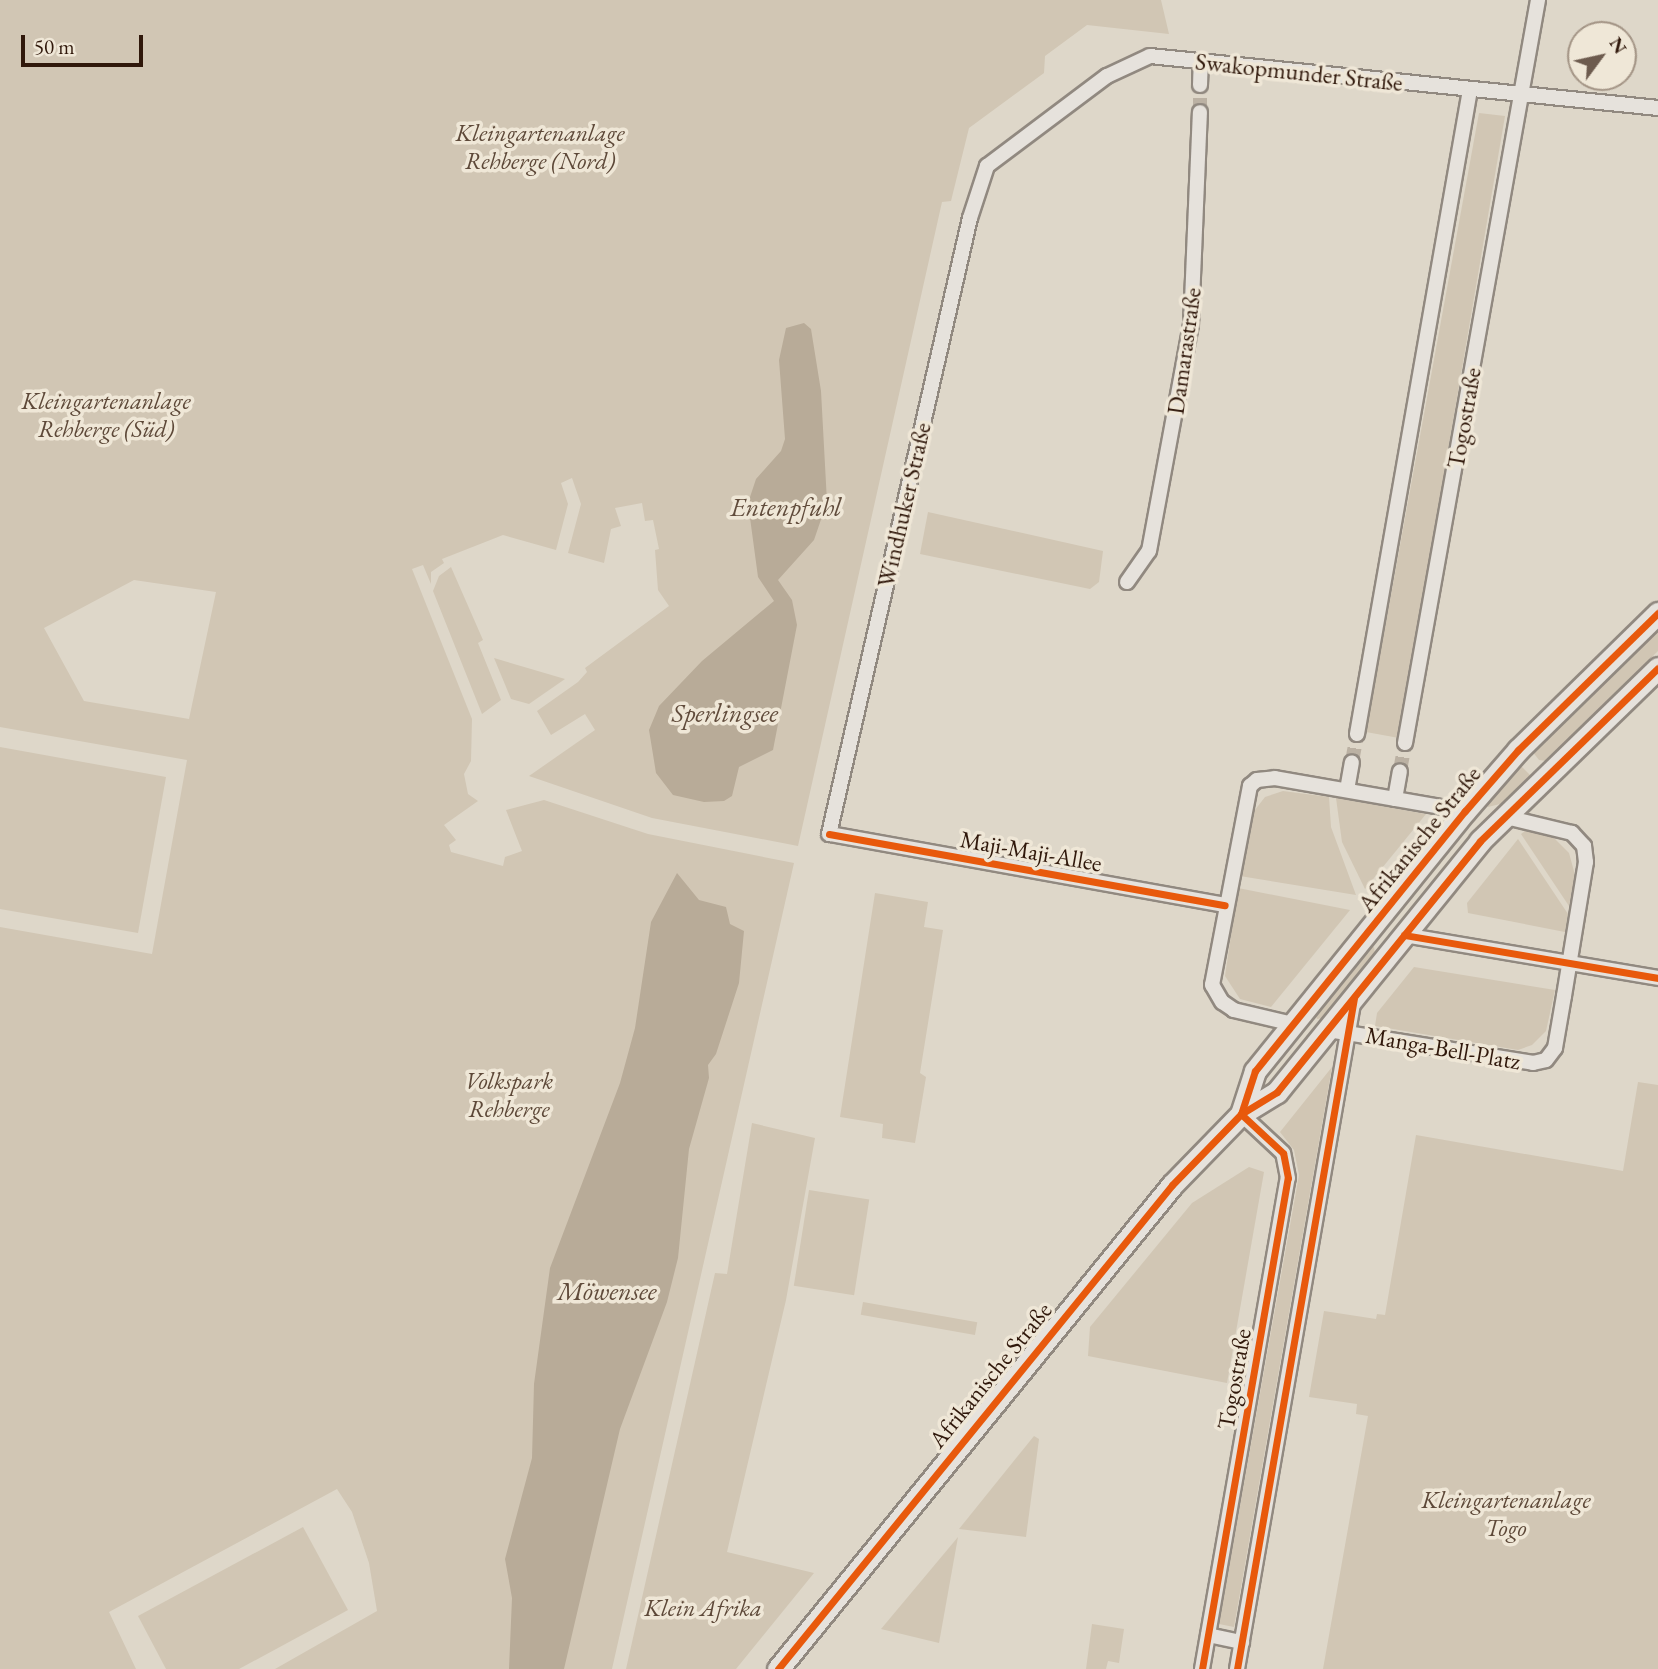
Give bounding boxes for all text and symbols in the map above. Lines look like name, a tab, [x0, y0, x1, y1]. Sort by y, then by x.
scale bar	[24, 21, 147, 65]
north arrow	[1567, 21, 1637, 91]
text: N	[1604, 32, 1633, 59]
text: 50 m	[34, 33, 75, 60]
street label: Swakopmunder Straße	[1194, 47, 1404, 97]
park label: Kleingartenanlage Rehberge (Nord)	[455, 119, 625, 175]
street label: Damarastraße	[1161, 286, 1207, 416]
street label: Togostraße	[1441, 365, 1487, 471]
park label: Kleingartenanlage Rehberge (Süd)	[21, 387, 191, 443]
street label: Windhuker Straße	[871, 420, 937, 590]
water label: Entenpfuhl	[731, 492, 841, 524]
water label: Sperlingsee	[672, 698, 778, 730]
street label: Afrikanische Straße	[1351, 760, 1487, 918]
street label: Maji-Maji-Allee	[958, 824, 1104, 878]
street label: Manga-Bell-Platz	[1363, 1020, 1523, 1076]
park label: Volkspark Rehberge	[465, 1067, 553, 1123]
water label: Möwensee	[557, 1276, 657, 1308]
street label: Afrikanische Straße	[922, 1296, 1058, 1454]
street label: Togostraße	[1211, 1326, 1257, 1432]
park label: Kleingartenanlage Togo	[1421, 1486, 1591, 1542]
park label: Klein Afrika	[644, 1594, 762, 1622]

